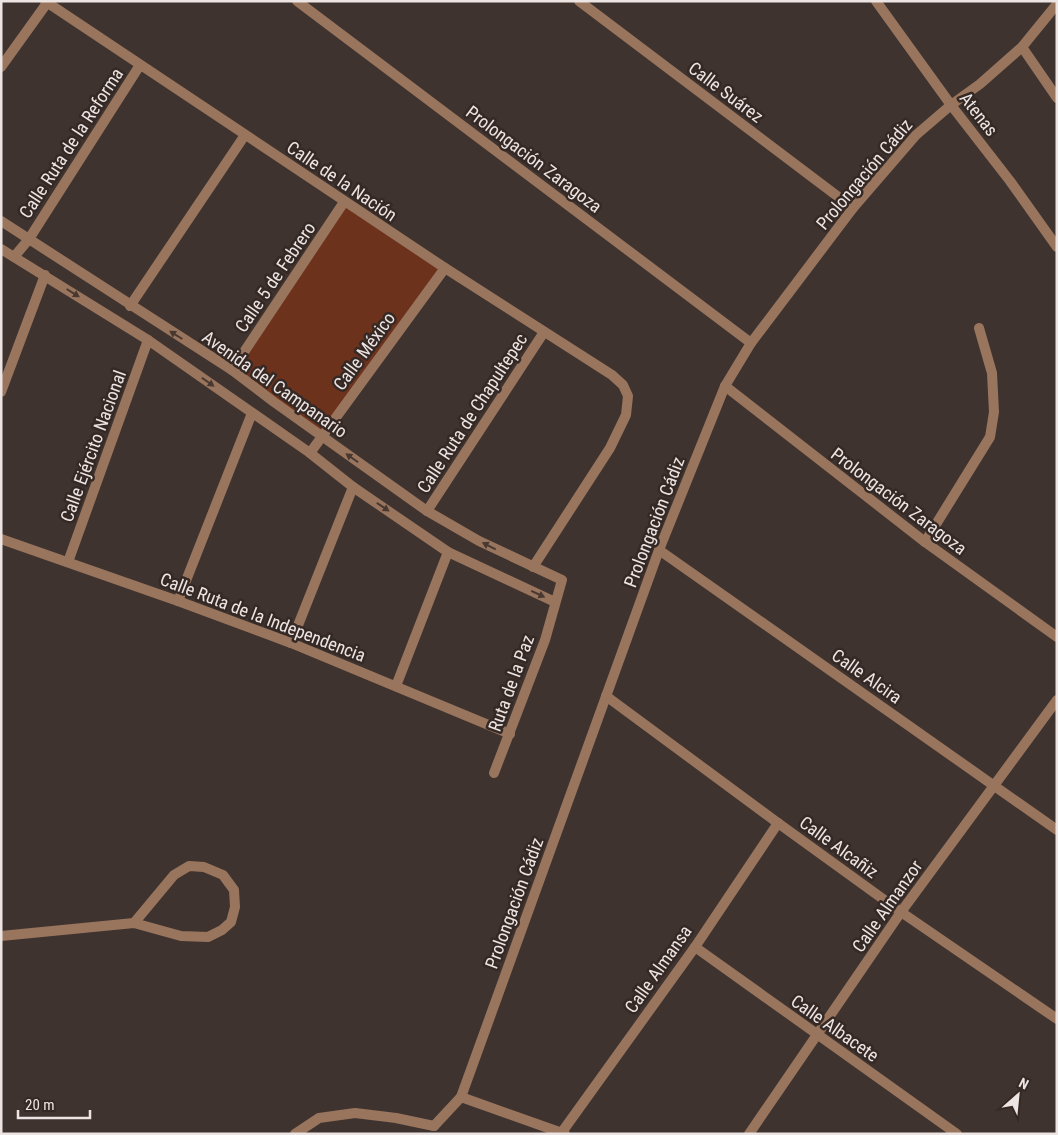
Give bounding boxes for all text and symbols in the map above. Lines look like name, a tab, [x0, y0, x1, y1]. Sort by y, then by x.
street label: Calle Suárez	[685, 57, 768, 127]
street label: Calle Ruta de la Reforma	[15, 64, 127, 222]
street label: Atenas	[955, 88, 1003, 140]
street label: Prolongación Zaragoza	[462, 101, 606, 217]
street label: Prolongación Cádiz	[812, 114, 916, 234]
street label: Calle de la Nación	[283, 137, 401, 225]
street label: Calle 5 de Febrero	[230, 218, 320, 336]
one-way arrow	[66, 288, 79, 297]
street label: Calle México	[329, 308, 399, 394]
street label: Avenida del Campanario	[199, 326, 351, 442]
street label: Calle Ruta de Chapultepec	[413, 329, 531, 497]
one-way arrow	[170, 330, 183, 339]
street label: Calle Ejército Nacional	[56, 367, 130, 525]
one-way arrow	[201, 377, 215, 387]
street label: Prolongación Zaragoza	[827, 443, 971, 559]
one-way arrow	[346, 453, 359, 463]
street label: Prolongación Cádiz	[620, 454, 689, 590]
one-way arrow	[376, 502, 390, 512]
one-way arrow	[482, 542, 496, 550]
street label: Calle Ruta de la Independencia	[157, 568, 369, 666]
one-way arrow	[531, 590, 545, 598]
street label: Ruta de la Paz	[484, 632, 538, 734]
street label: Calle Alcira	[828, 644, 906, 708]
street label: Calle Alcañiz	[796, 812, 882, 883]
street label: Prolongación Cádiz	[481, 835, 547, 971]
street label: Calle Almanzor	[848, 856, 927, 956]
street label: Calle Almansa	[620, 921, 696, 1017]
street label: Calle Albacete	[787, 990, 883, 1066]
north arrow	[993, 1070, 1043, 1120]
text: N	[1016, 1074, 1031, 1092]
scale bar	[18, 1088, 90, 1120]
text: 20 m	[25, 1096, 55, 1114]

